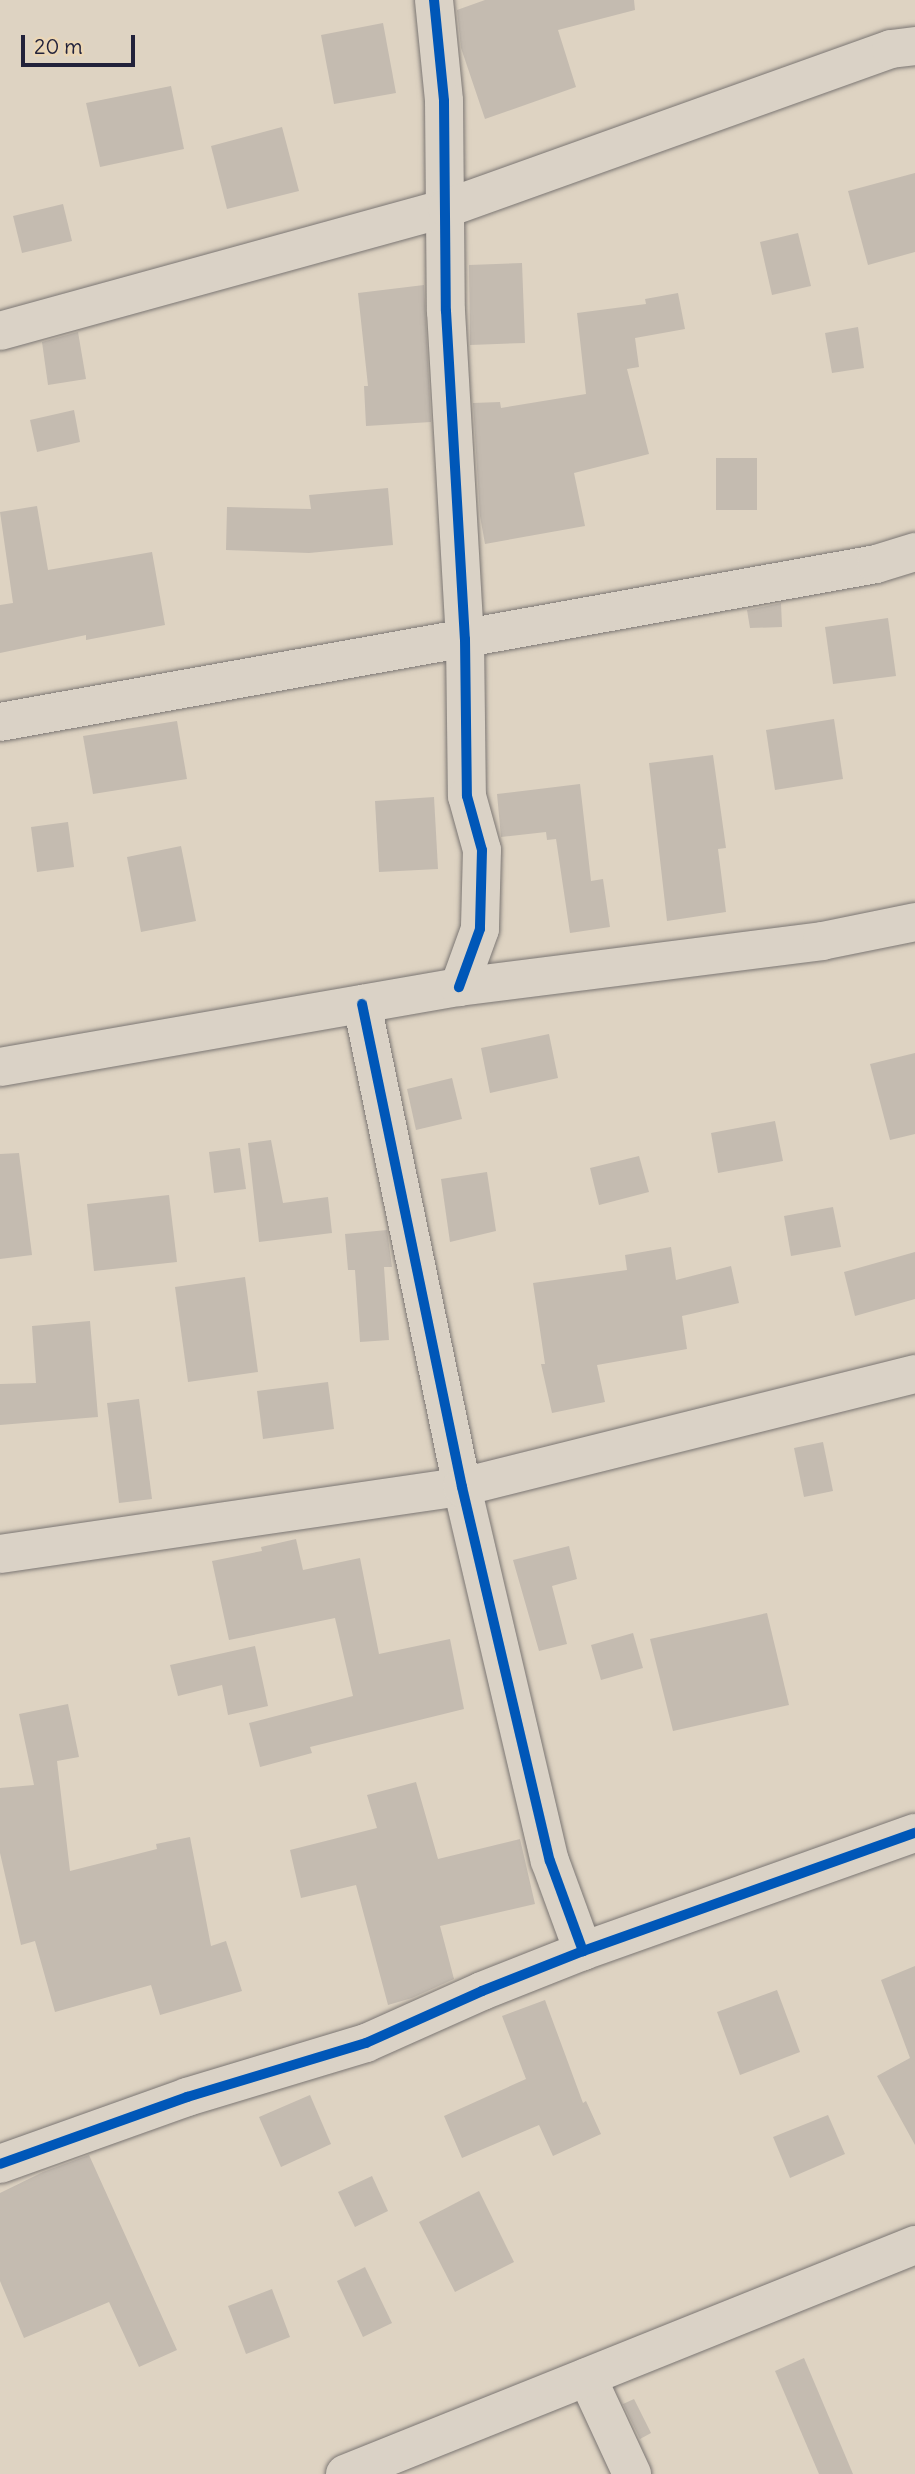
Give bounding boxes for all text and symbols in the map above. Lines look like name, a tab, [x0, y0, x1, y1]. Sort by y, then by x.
scale bar	[24, 21, 138, 65]
text: 20 m	[34, 33, 83, 60]

